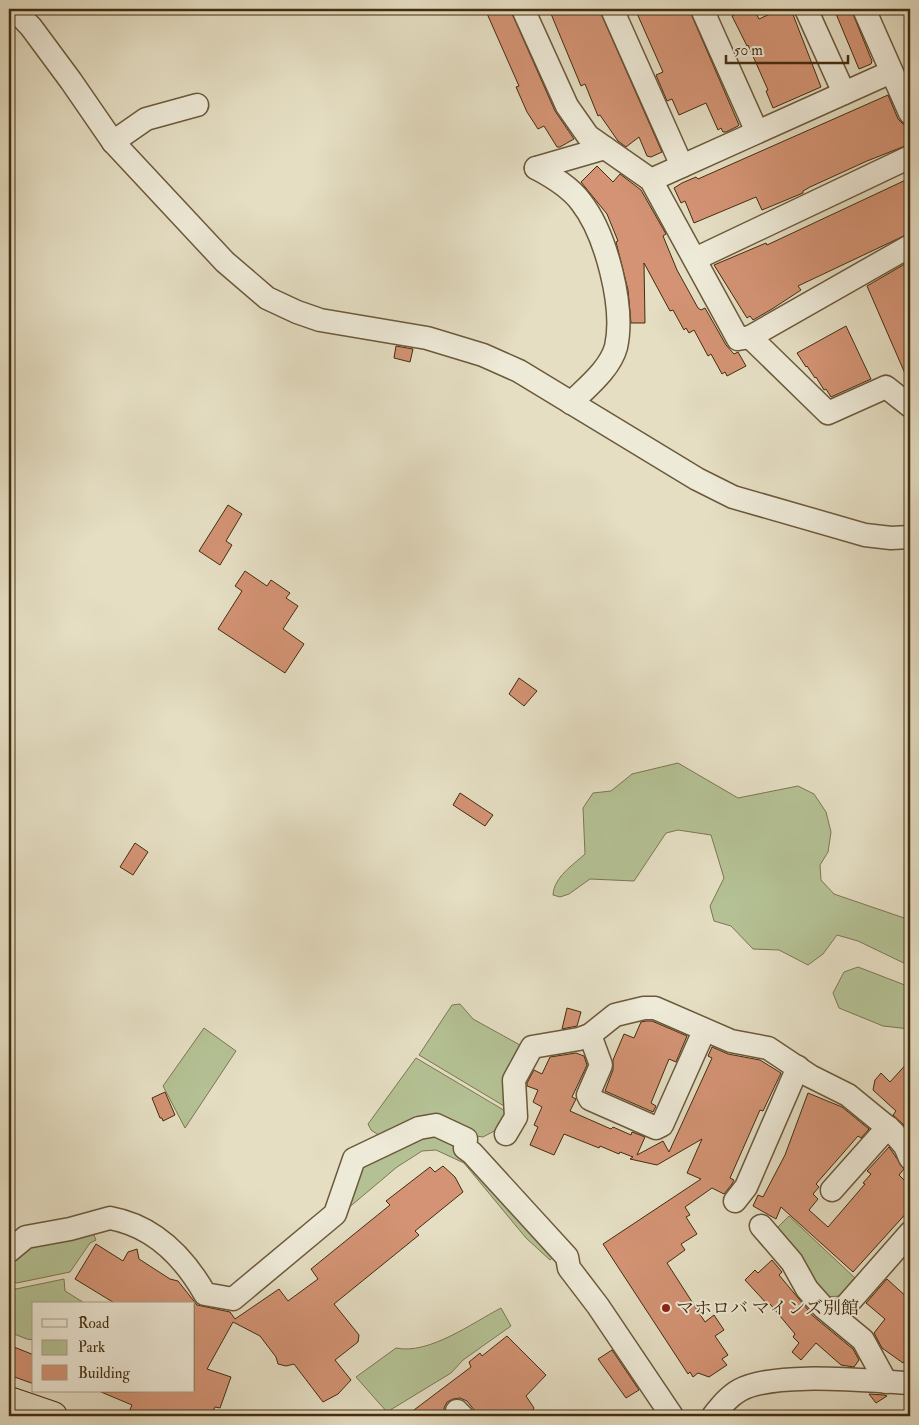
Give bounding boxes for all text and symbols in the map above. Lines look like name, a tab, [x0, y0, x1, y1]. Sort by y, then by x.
scale bar	[726, 32, 849, 64]
text: 50 m	[734, 41, 763, 60]
place label: マホロバ マインズ別館	[676, 1297, 859, 1320]
legend	[32, 1302, 195, 1392]
marker: マホロバ マインズ別館	[660, 1302, 672, 1314]
text: Road	[78, 1314, 110, 1333]
text: Park	[78, 1338, 105, 1357]
text: Building	[78, 1364, 130, 1383]

